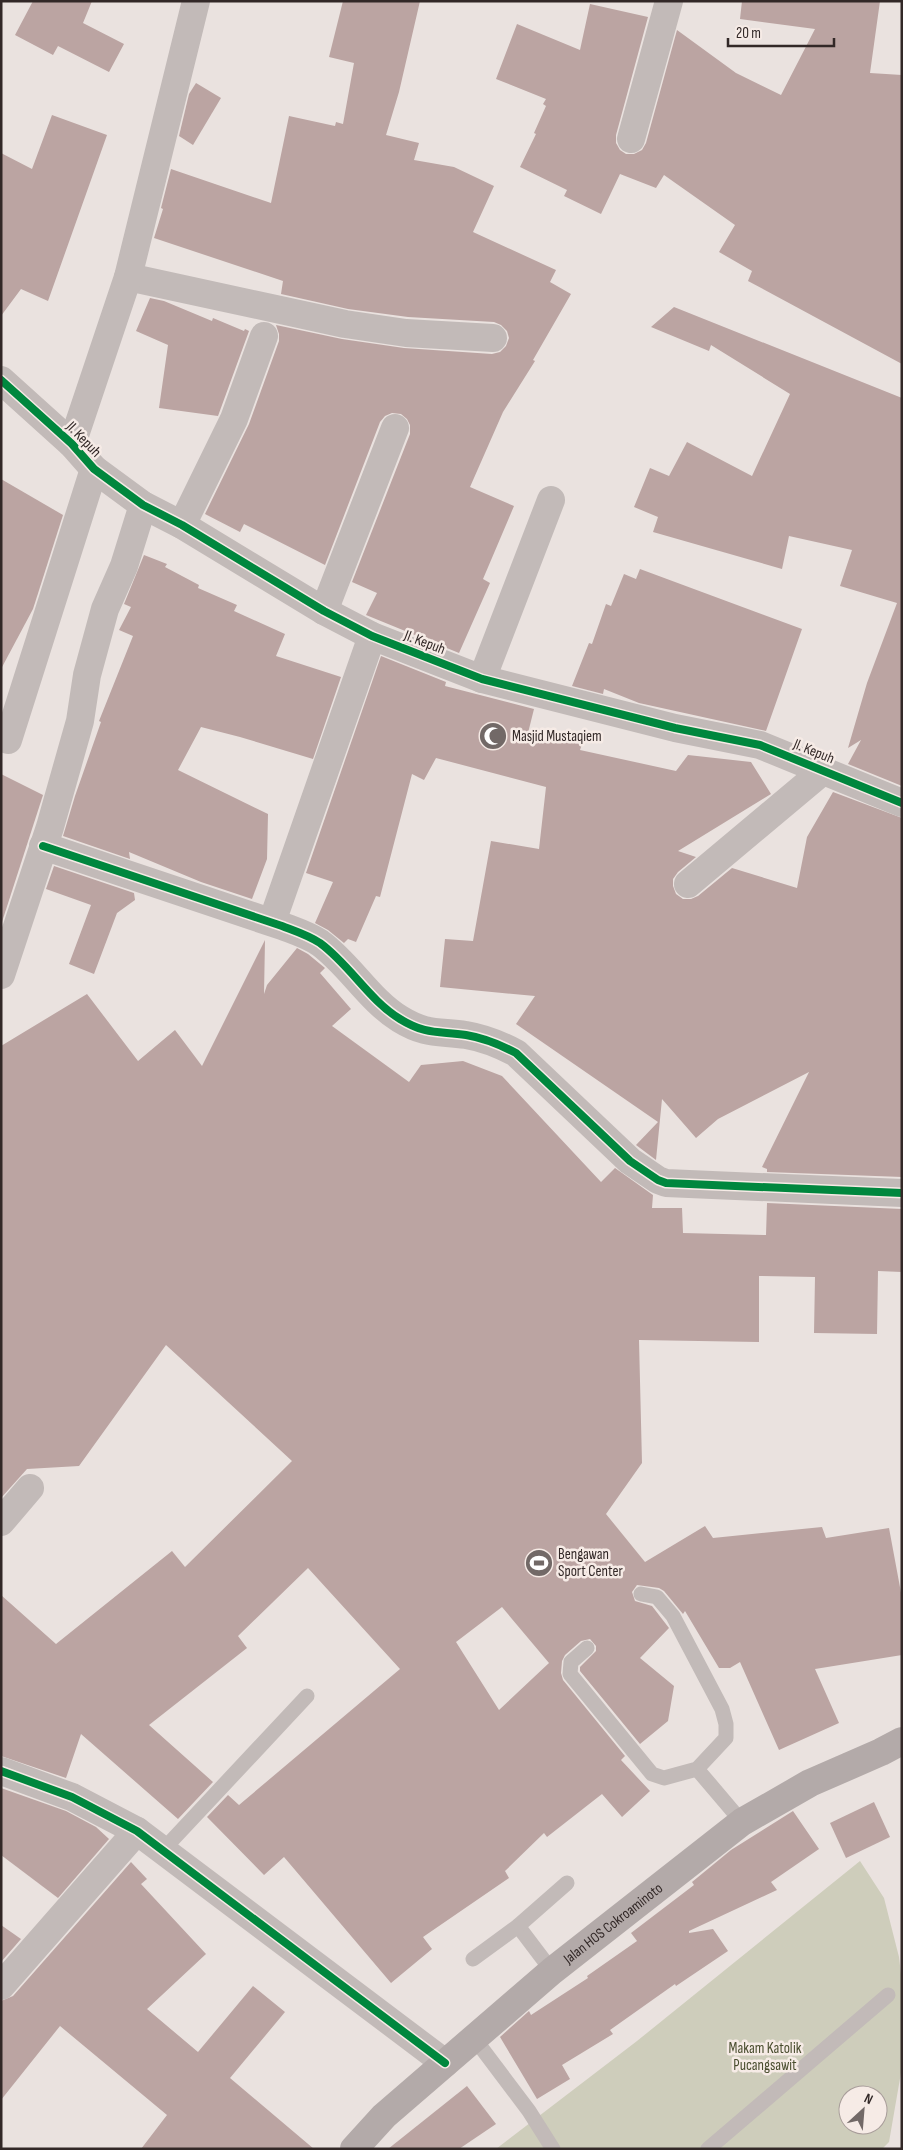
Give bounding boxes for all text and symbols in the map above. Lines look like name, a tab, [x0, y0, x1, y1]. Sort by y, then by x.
scale bar	[728, 15, 834, 47]
text: 20 m	[736, 24, 761, 43]
street label: Jl. Kepuh	[61, 417, 105, 461]
street label: Jl. Kepuh	[401, 626, 448, 659]
mosque icon: Masjid Mustaqiem	[478, 721, 508, 751]
place label: Masjid Mustaqiem	[512, 727, 602, 746]
street label: Jl. Kepuh	[790, 734, 837, 768]
place label: Bengawan Sport Center	[558, 1545, 623, 1581]
sports icon: Bengawan Sport Center	[524, 1548, 554, 1578]
street label: Jalan HOS Cokroaminoto	[559, 1879, 667, 1969]
park label: Makam Katolik Pucangsawit	[729, 2039, 802, 2075]
north arrow	[838, 2085, 888, 2135]
text: N	[861, 2089, 876, 2108]

